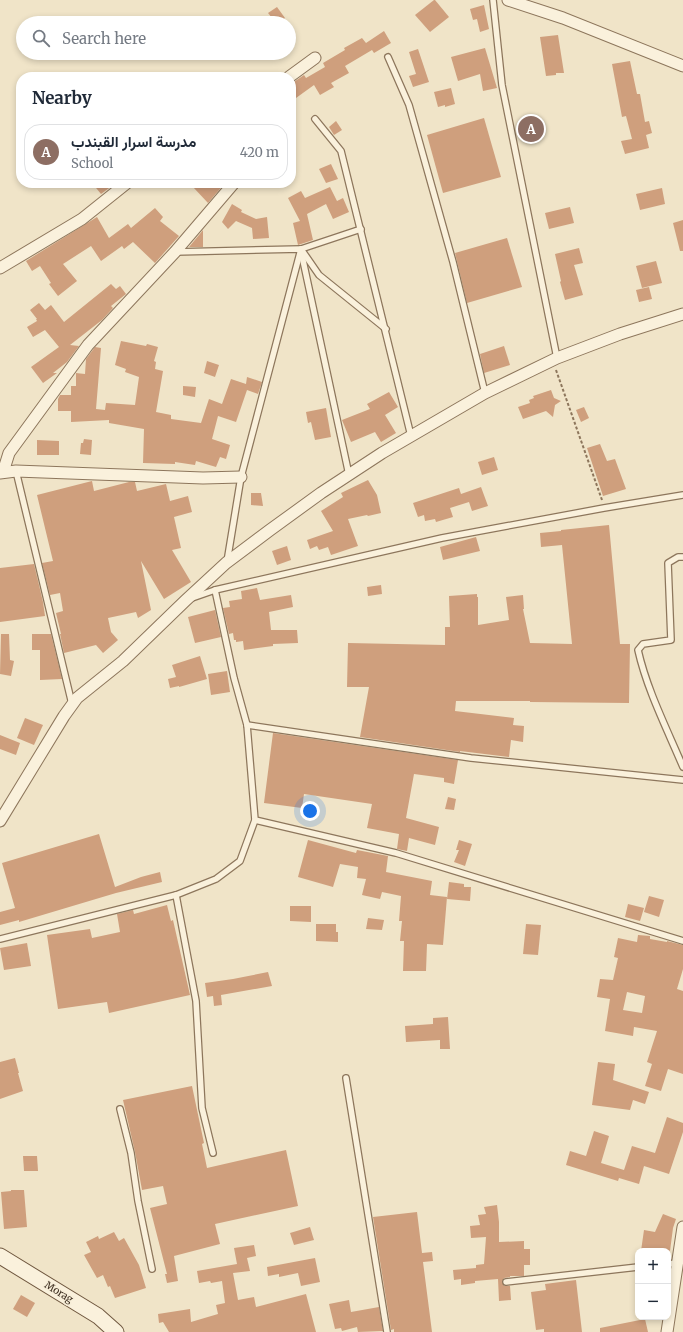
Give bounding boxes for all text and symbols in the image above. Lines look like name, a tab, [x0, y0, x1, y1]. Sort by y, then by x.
search box	[16, 16, 296, 60]
icon: search	[30, 27, 52, 49]
text: Search here	[62, 29, 146, 48]
text: Nearby	[32, 87, 92, 109]
pin: A	[518, 114, 544, 144]
text: مدرسة اسرار القبندب	[71, 132, 196, 151]
text: A	[41, 144, 51, 161]
text: 420 m	[240, 144, 279, 161]
text: School	[71, 155, 113, 172]
your location	[300, 801, 320, 821]
map controls	[635, 1248, 671, 1320]
button: +	[635, 1248, 671, 1284]
street label: Morag	[42, 1278, 76, 1306]
button: −	[635, 1284, 671, 1320]

